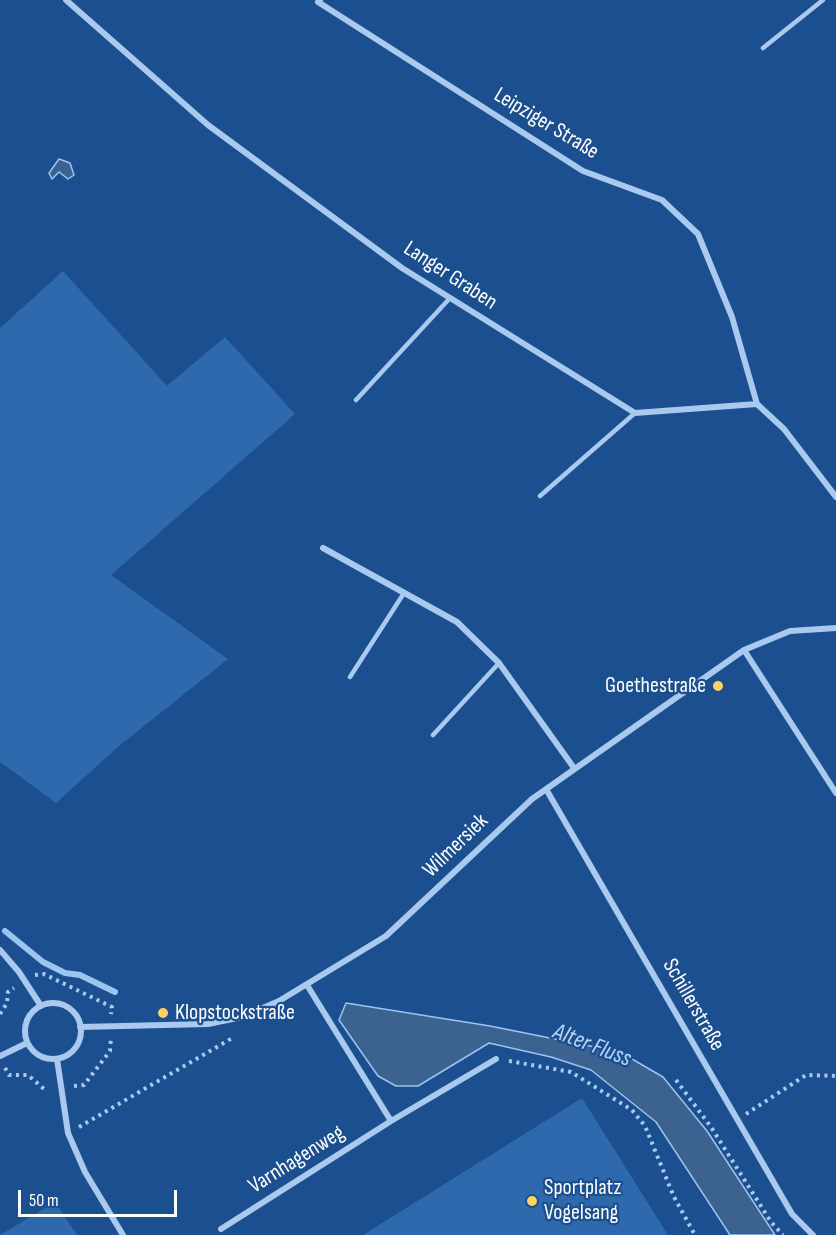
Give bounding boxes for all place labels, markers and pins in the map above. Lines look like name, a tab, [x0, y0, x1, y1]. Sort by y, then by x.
place label: Goethestraße	[605, 673, 706, 699]
marker: Goethestraße	[711, 679, 725, 693]
place label: Klopstockstraße	[175, 1000, 295, 1026]
marker: Klopstockstraße	[156, 1006, 170, 1020]
place label: Sportplatz Vogelsang	[544, 1175, 621, 1226]
marker: Sportplatz Vogelsang	[525, 1194, 539, 1208]

